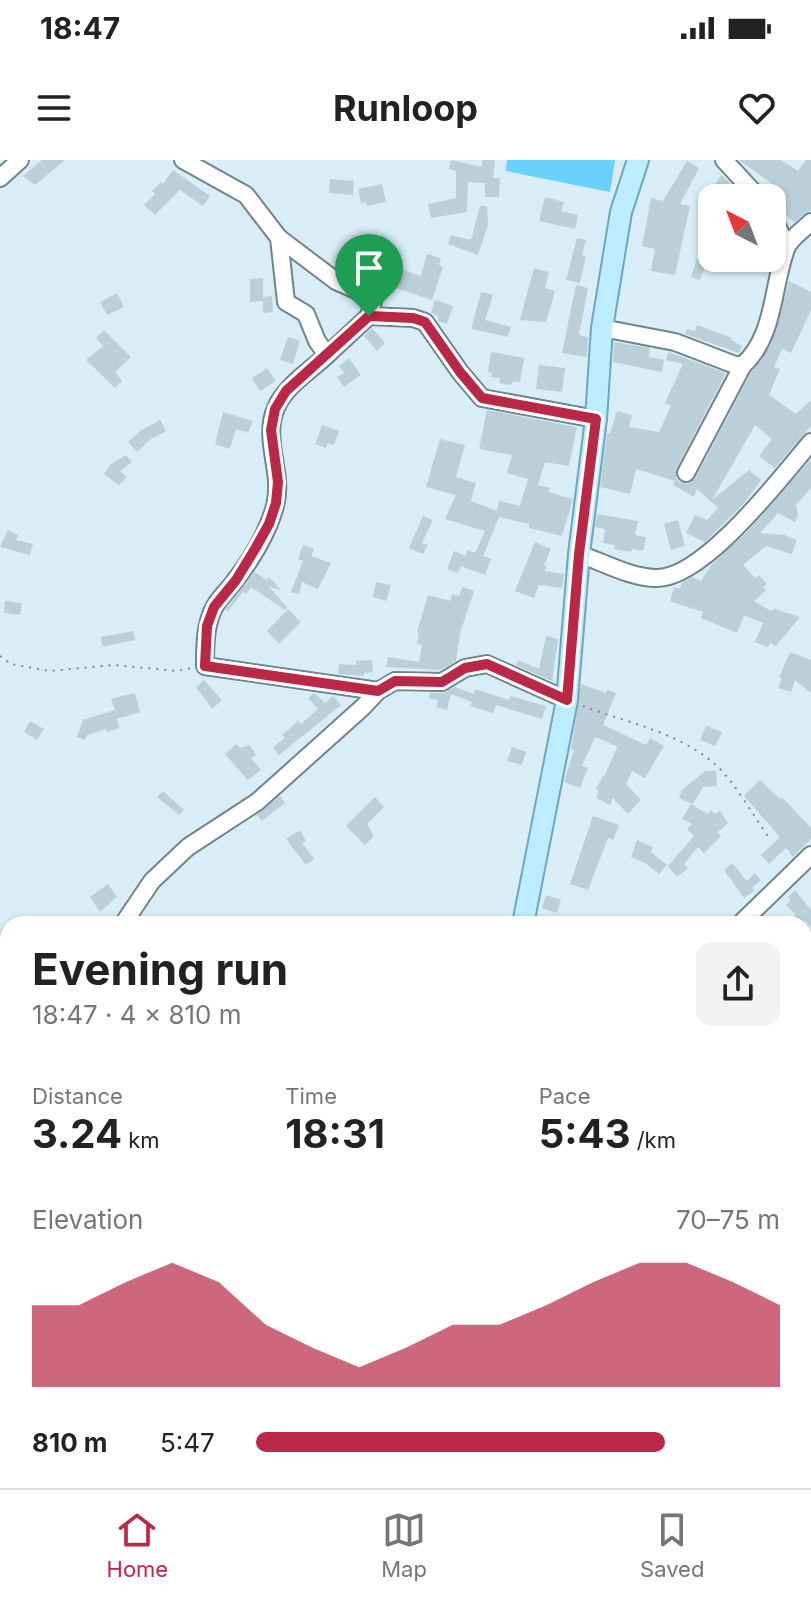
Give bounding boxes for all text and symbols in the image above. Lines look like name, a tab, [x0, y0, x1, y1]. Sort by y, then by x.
text: 18:47	[40, 10, 120, 46]
icon: menu	[32, 86, 76, 130]
text: Runloop	[333, 86, 478, 130]
icon: heart	[735, 86, 779, 130]
north arrow	[698, 184, 786, 272]
map controls	[698, 184, 786, 272]
pin	[335, 234, 403, 316]
icon: arrive	[347, 246, 391, 290]
text: Evening run	[32, 942, 288, 996]
button: share	[696, 942, 780, 1026]
text: 18:47 · 4 × 810 m	[32, 999, 242, 1030]
text: Distance	[32, 1083, 123, 1109]
text: Time	[285, 1083, 337, 1109]
text: Pace	[539, 1083, 590, 1109]
text: 3.24	[32, 1109, 122, 1158]
text: 18:31	[285, 1109, 385, 1158]
text: 5:43	[539, 1109, 630, 1158]
text: km	[122, 1127, 160, 1153]
text: /km	[630, 1127, 676, 1153]
text: Elevation	[32, 1204, 143, 1235]
text: 70–75 m	[676, 1204, 780, 1235]
text: 810 m	[32, 1427, 108, 1458]
text: 5:47	[160, 1427, 215, 1458]
tab: Home	[107, 1508, 168, 1582]
tab: Map	[381, 1508, 427, 1582]
tab: Saved	[640, 1508, 704, 1582]

